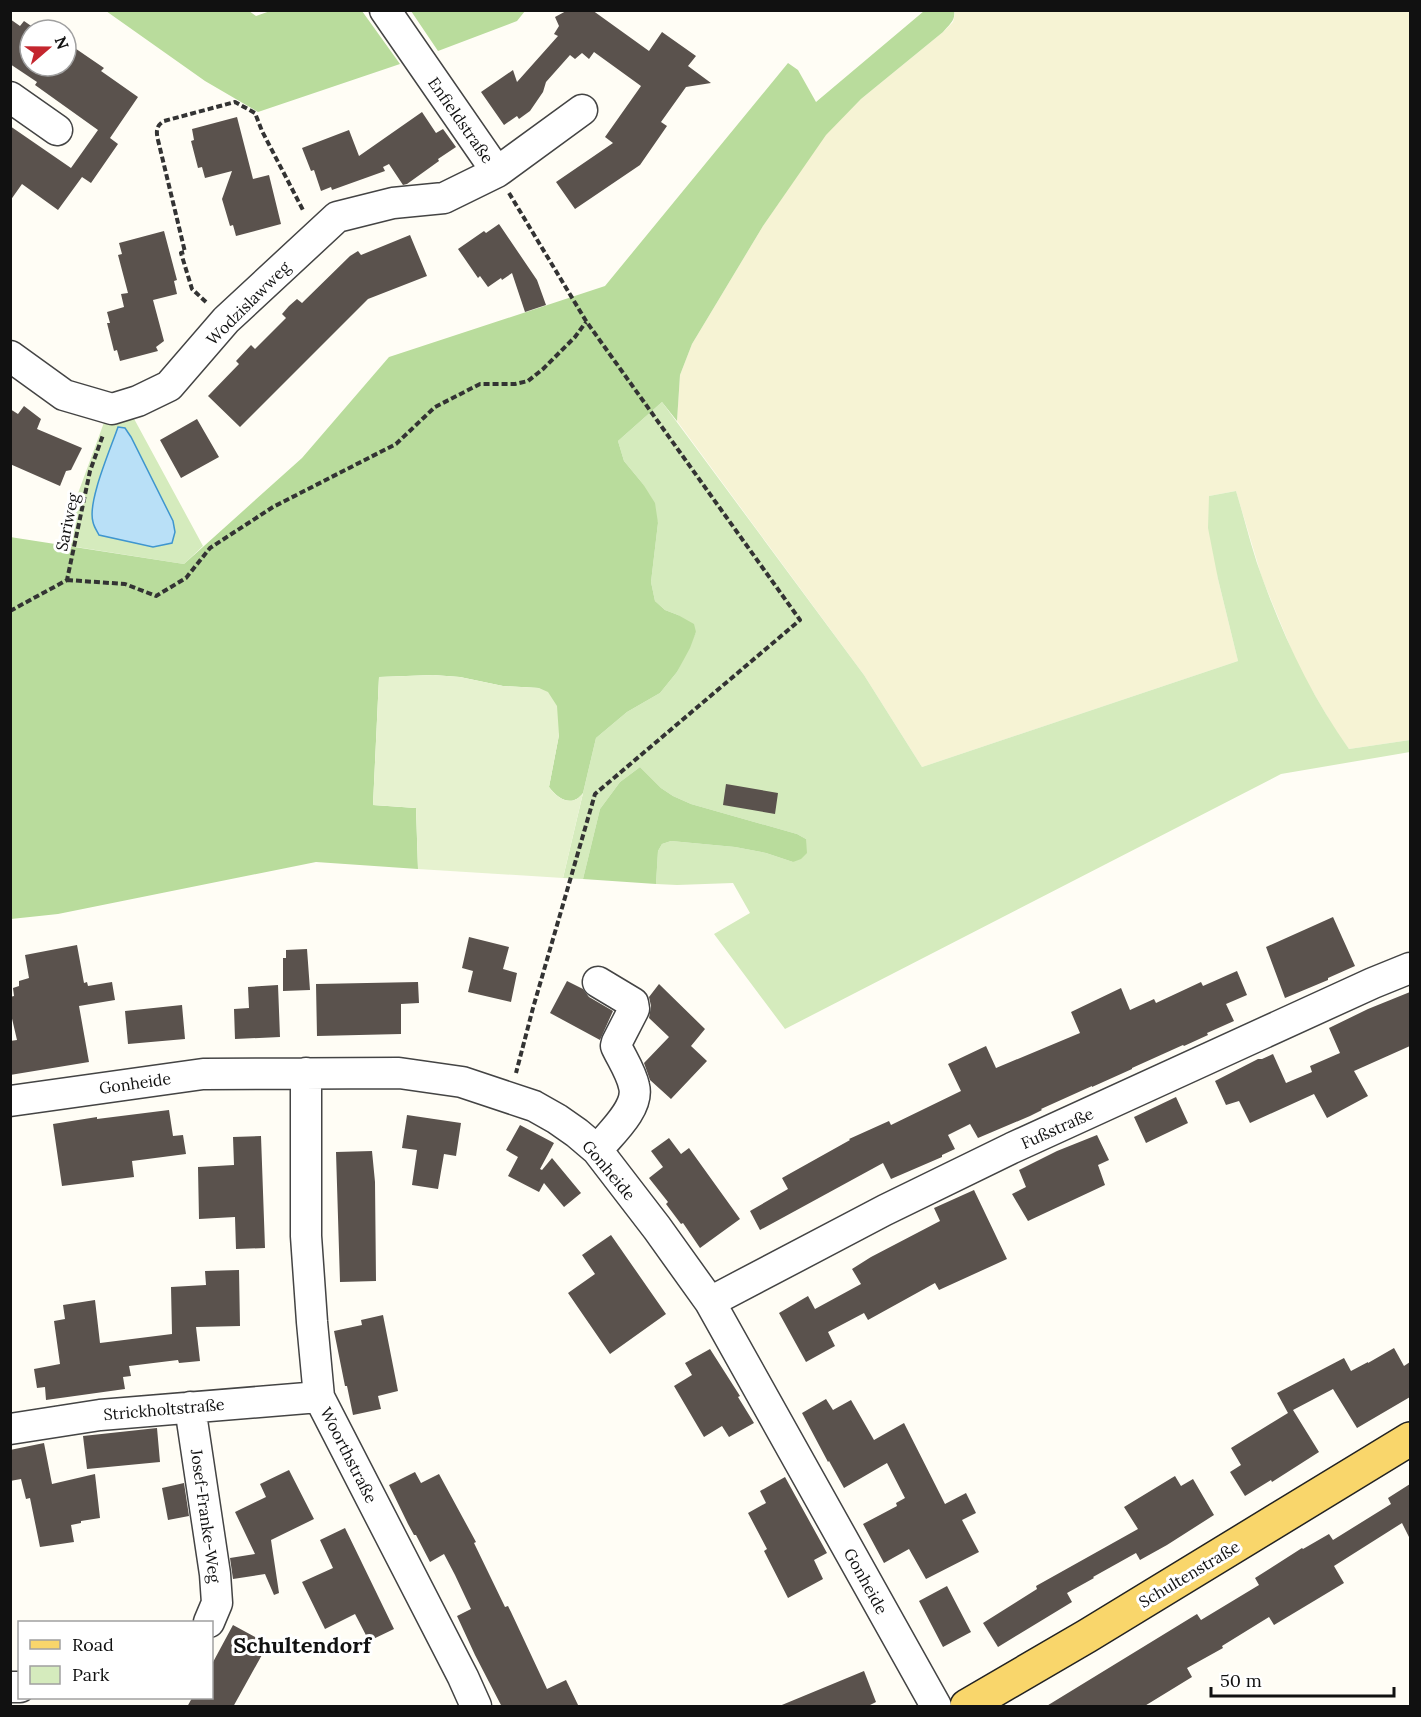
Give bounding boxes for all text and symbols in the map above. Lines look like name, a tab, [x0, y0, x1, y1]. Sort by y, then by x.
north arrow	[18, 18, 78, 78]
text: N	[51, 34, 74, 52]
street label: Enfieldstraße	[424, 73, 498, 167]
street label: Wodzislawweg	[202, 256, 295, 349]
street label: Sariweg	[51, 490, 83, 553]
street label: Gonheide	[98, 1068, 172, 1098]
street label: Fußstraße	[1018, 1103, 1097, 1153]
street label: Gonheide	[578, 1136, 640, 1204]
street label: Strickholtstraße	[103, 1394, 226, 1424]
street label: Woorthstraße	[316, 1404, 382, 1507]
street label: Josef-Franke-Weg	[187, 1447, 225, 1585]
street label: Schultenstraße	[1135, 1536, 1243, 1612]
street label: Gonheide	[840, 1545, 892, 1618]
legend	[18, 1621, 213, 1699]
district label: Schultendorf	[233, 1631, 373, 1659]
text: Road	[72, 1633, 114, 1656]
scale bar	[1211, 1660, 1394, 1698]
text: Park	[72, 1663, 110, 1686]
text: 50 m	[1220, 1669, 1262, 1692]

